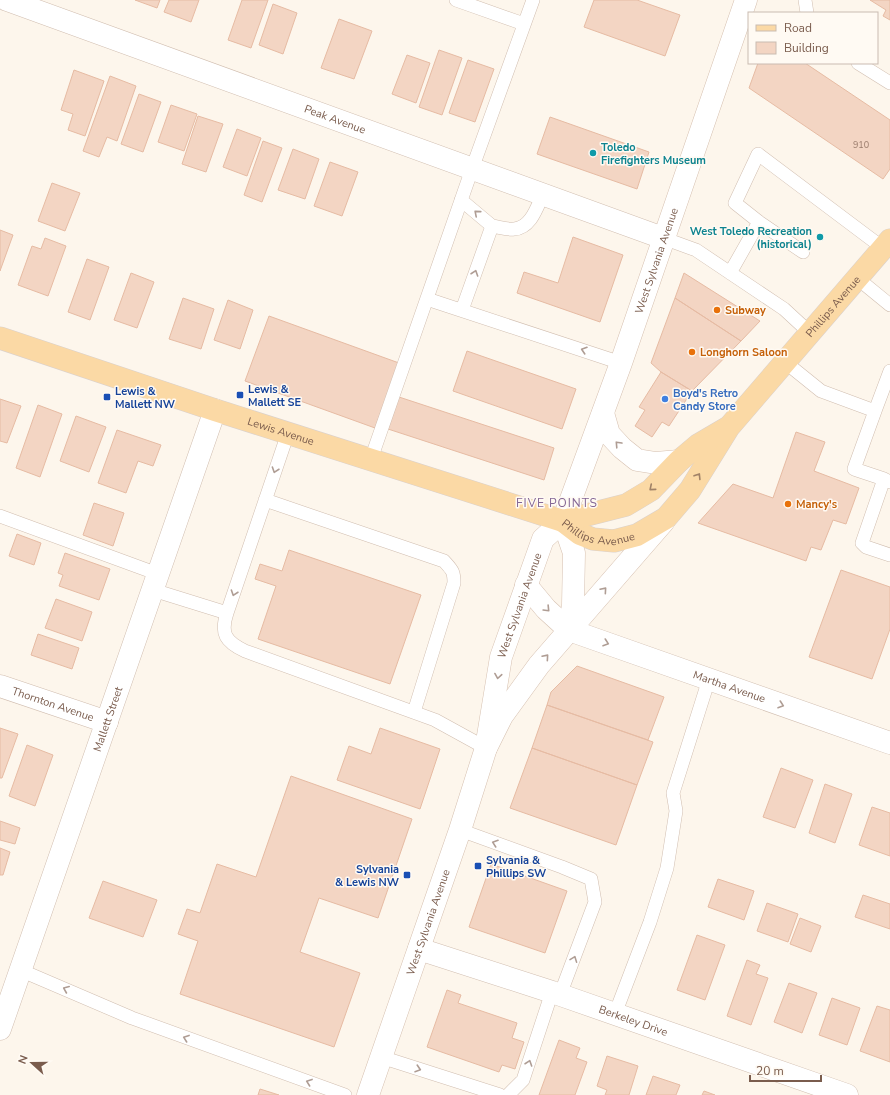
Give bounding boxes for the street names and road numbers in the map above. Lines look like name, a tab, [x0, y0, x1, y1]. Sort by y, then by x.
street label: Peak Avenue	[302, 101, 368, 137]
street label: West Sylvania Avenue	[631, 205, 681, 316]
street label: Phillips Avenue	[802, 272, 864, 340]
street label: Lewis Avenue	[246, 413, 316, 449]
street label: Phillips Avenue	[559, 515, 636, 549]
street label: West Sylvania Avenue	[494, 550, 545, 660]
street label: Martha Avenue	[691, 667, 768, 706]
street label: Thornton Avenue	[10, 683, 96, 725]
street label: Mallett Street	[89, 684, 126, 754]
street label: West Sylvania Avenue	[403, 867, 453, 977]
street label: Berkeley Drive	[597, 1001, 670, 1039]

